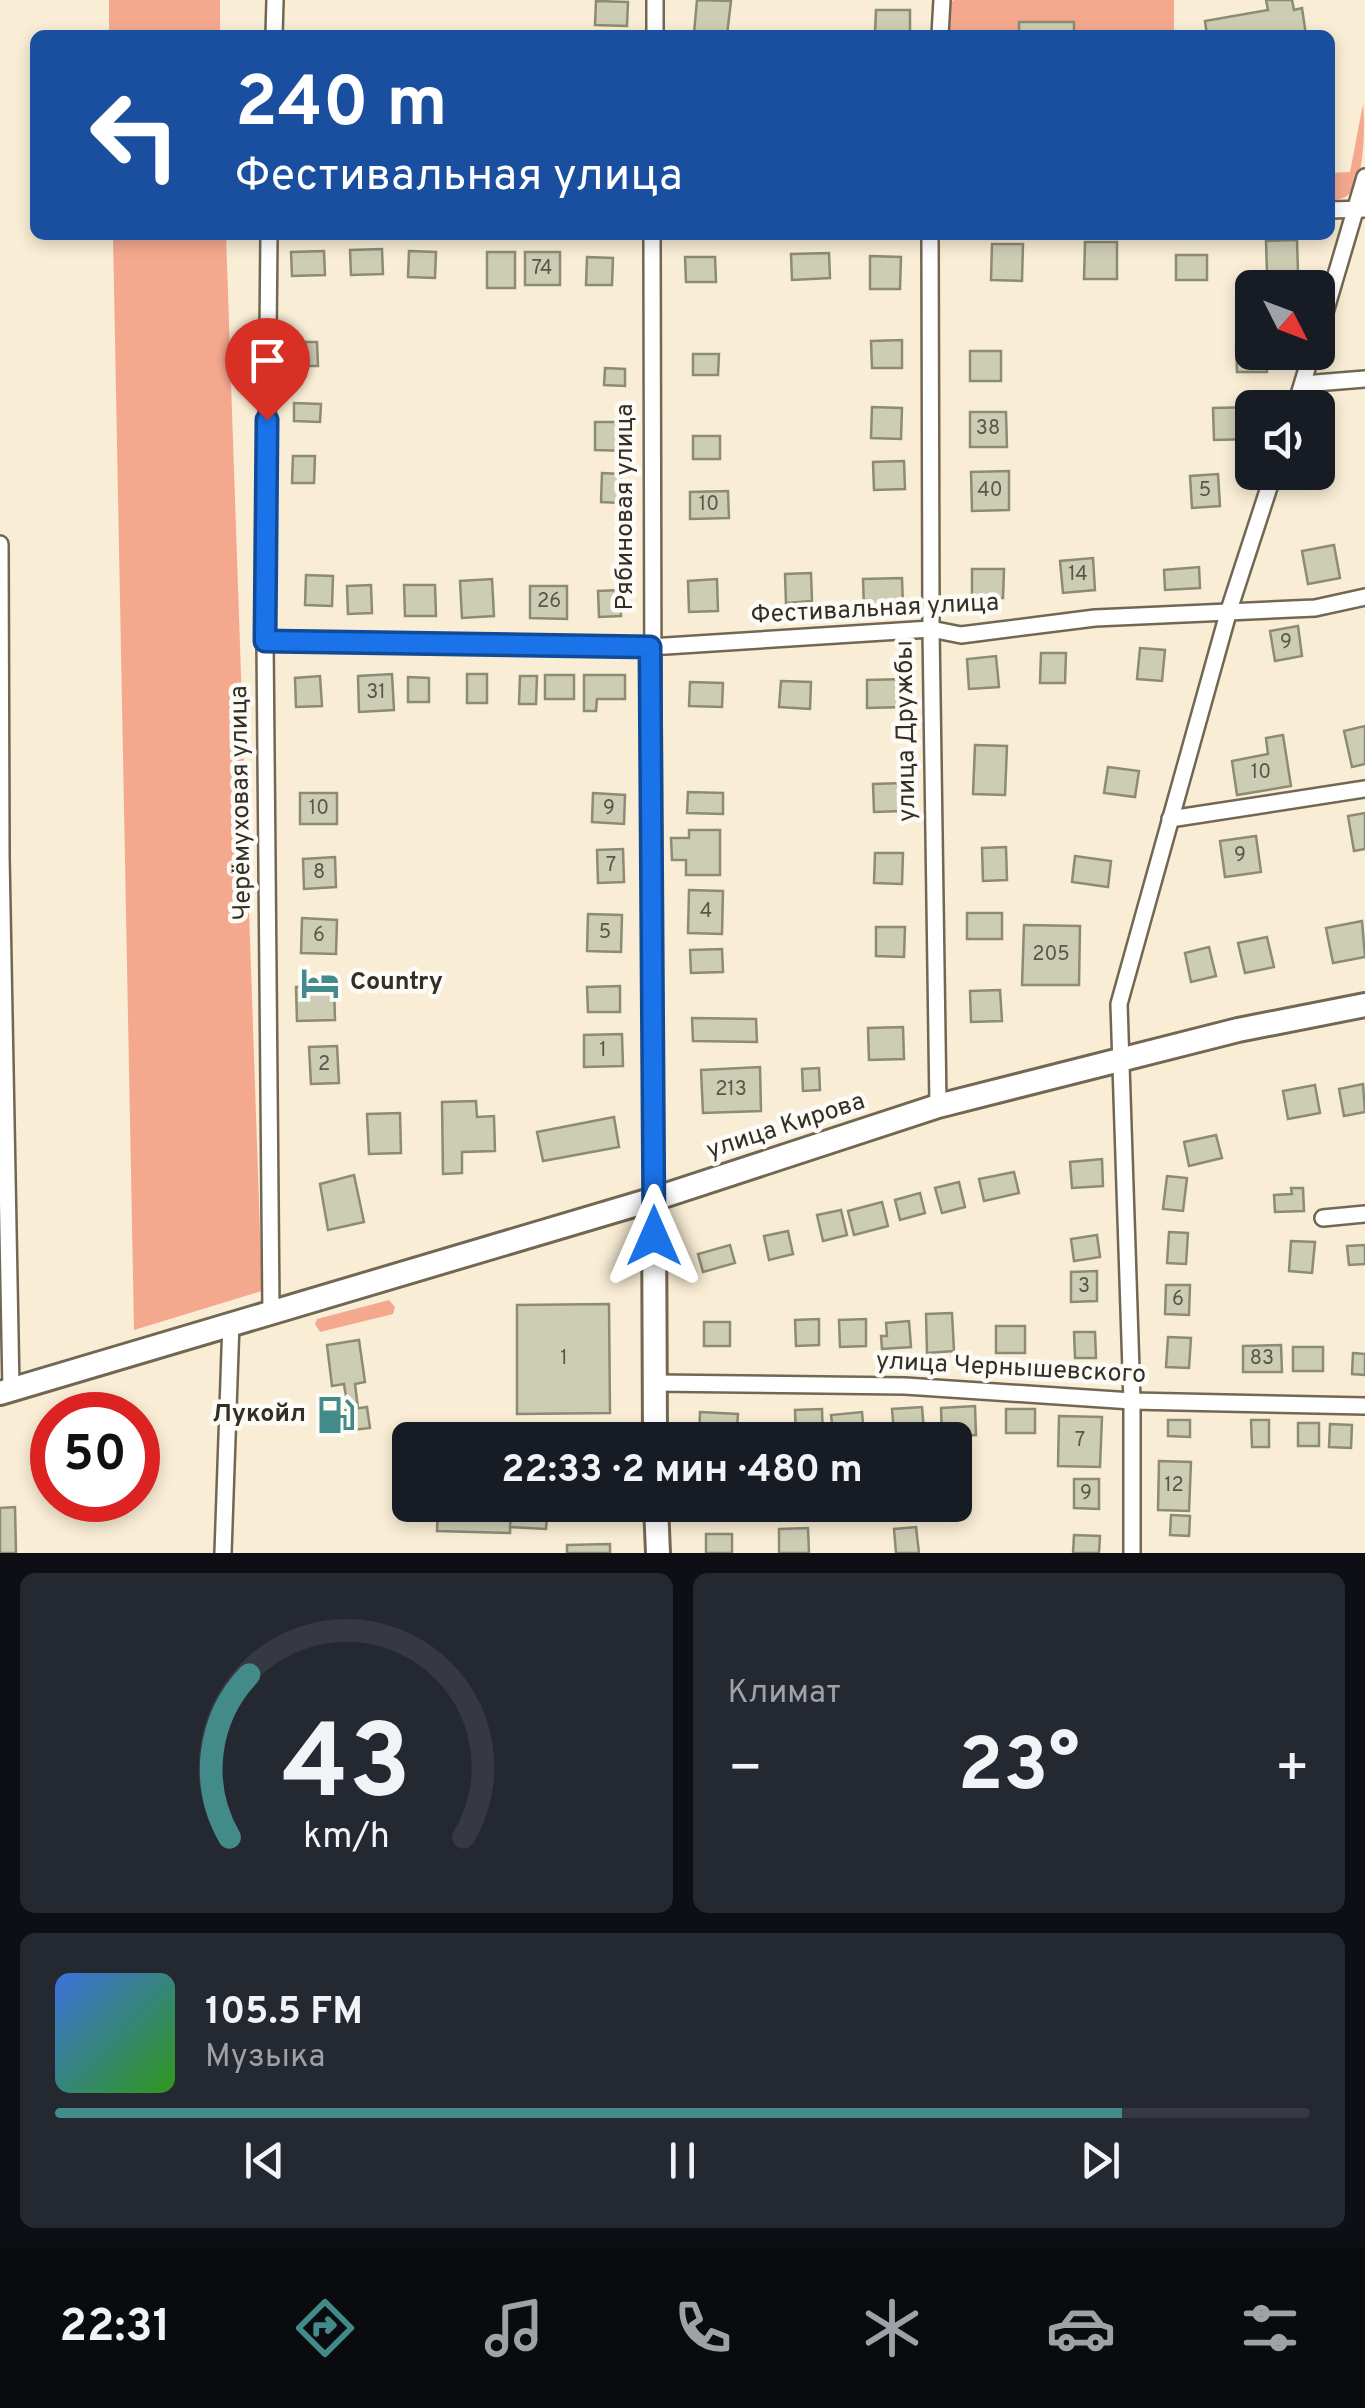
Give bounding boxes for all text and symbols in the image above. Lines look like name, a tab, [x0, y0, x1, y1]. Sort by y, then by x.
text: 240 m	[235, 62, 448, 151]
icon: left	[70, 70, 200, 200]
text: Фестивальная улица	[235, 149, 683, 206]
house number: 74	[532, 256, 552, 282]
north arrow	[1235, 270, 1335, 370]
map controls	[1235, 270, 1335, 490]
pin	[225, 318, 310, 421]
icon: arrive	[240, 333, 295, 388]
button: sound	[1235, 390, 1335, 490]
street label: Рябиновая улица	[610, 404, 642, 610]
house number: 38	[976, 416, 1000, 442]
house number: 40	[977, 478, 1003, 504]
house number: 5	[1199, 478, 1211, 504]
house number: 10	[699, 492, 719, 518]
house number: 14	[1068, 562, 1088, 588]
street label: Фестивальная улица	[750, 588, 1000, 632]
house number: 26	[537, 589, 561, 615]
house number: 9	[1280, 630, 1292, 656]
street label: улица Дружбы	[889, 640, 925, 822]
house number: 31	[366, 680, 386, 706]
street label: Черёмуховая улица	[224, 685, 260, 921]
house number: 10	[1251, 760, 1271, 786]
house number: 10	[309, 796, 329, 822]
house number: 9	[603, 796, 615, 822]
house number: 9	[1234, 843, 1246, 869]
house number: 7	[606, 853, 616, 879]
house number: 8	[313, 860, 325, 886]
house number: 4	[700, 899, 712, 925]
house number: 5	[599, 920, 611, 946]
house number: 6	[313, 923, 325, 949]
house number: 205	[1032, 942, 1070, 968]
hotel icon: Country	[299, 962, 341, 1004]
place label: Country	[350, 967, 443, 999]
house number: 1	[599, 1038, 607, 1064]
house number: 2	[318, 1052, 330, 1078]
house number: 213	[715, 1077, 747, 1103]
street label: улица Кирова	[703, 1086, 869, 1168]
position arrow	[602, 1184, 706, 1288]
house number: 3	[1078, 1274, 1090, 1300]
house number: 6	[1172, 1287, 1184, 1313]
house number: 1	[560, 1346, 568, 1372]
street label: улица Чернышевского	[875, 1346, 1147, 1392]
house number: 83	[1250, 1346, 1274, 1372]
speed limit sign: 50	[30, 1392, 160, 1522]
fuel station icon: Лукойл	[315, 1394, 357, 1436]
place label: Лукойл	[212, 1399, 306, 1431]
house number: 7	[1075, 1428, 1085, 1454]
text: 22:33 · 2 мин · 480 m	[501, 1447, 863, 1496]
house number: 12	[1164, 1473, 1184, 1499]
house number: 9	[1080, 1481, 1092, 1507]
text: Климат	[728, 1674, 841, 1714]
text: 43	[282, 1703, 411, 1835]
text: 23°	[958, 1722, 1080, 1817]
text: −	[728, 1736, 763, 1806]
text: +	[1275, 1736, 1310, 1806]
text: km/h	[303, 1815, 390, 1861]
text: 105.5 FM	[205, 1989, 363, 2038]
text: Музыка	[205, 2038, 325, 2078]
icon: previous	[237, 2133, 292, 2188]
icon: pause	[655, 2133, 710, 2188]
icon: next	[1073, 2133, 1128, 2188]
icon: directions	[290, 2293, 360, 2363]
icon: music	[479, 2293, 549, 2363]
icon: phone	[668, 2293, 738, 2363]
icon: climate	[857, 2293, 927, 2363]
icon: car	[1046, 2293, 1116, 2363]
icon: filters	[1235, 2293, 1305, 2363]
text: 22:31	[60, 2300, 170, 2357]

